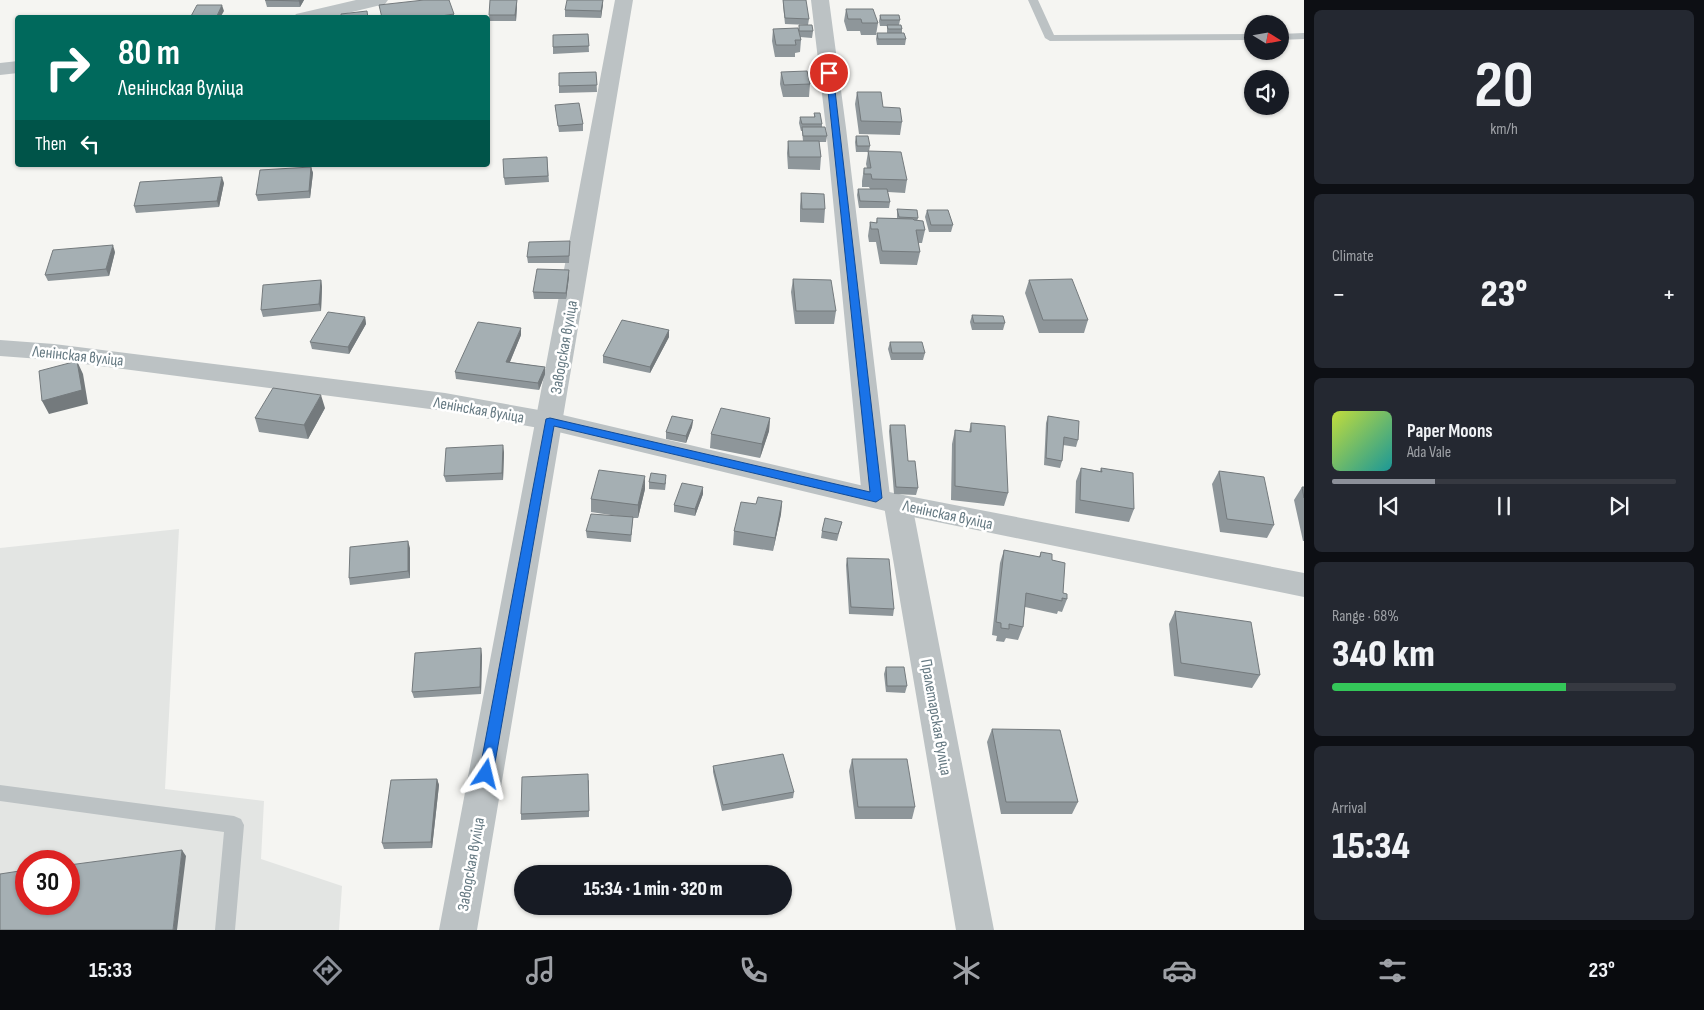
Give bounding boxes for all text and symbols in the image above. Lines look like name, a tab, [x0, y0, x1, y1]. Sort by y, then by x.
north arrow	[1244, 15, 1289, 60]
map controls	[1244, 15, 1289, 115]
text: 80 m	[118, 32, 180, 75]
icon: right	[35, 35, 100, 100]
text: 20	[1474, 48, 1534, 126]
pin	[808, 52, 850, 94]
icon: arrive	[815, 59, 843, 87]
button: sound	[1244, 70, 1289, 115]
text: Ленінская вуліца	[118, 75, 244, 102]
text: km/h	[1490, 120, 1518, 139]
icon: left	[76, 130, 104, 158]
text: Then	[35, 133, 66, 156]
text: Climate	[1332, 247, 1374, 266]
text: 23°	[1481, 272, 1527, 317]
text: −	[1332, 278, 1346, 311]
text: +	[1662, 278, 1676, 311]
street label: Заводская вуліца	[547, 299, 582, 396]
street label: Ленінская вуліца	[30, 342, 124, 371]
street label: Ленінская вуліца	[431, 393, 525, 428]
text: Paper Moons	[1407, 420, 1493, 443]
text: Ada Vale	[1407, 443, 1451, 462]
icon: previous	[1375, 492, 1403, 520]
icon: pause	[1490, 492, 1518, 520]
icon: next	[1605, 492, 1633, 520]
street label: Ленінская вуліца	[900, 496, 994, 534]
text: Range · 68%	[1332, 607, 1399, 626]
text: 340 km	[1332, 632, 1435, 677]
street label: Пралетарская вуліца	[916, 658, 955, 777]
position arrow	[459, 747, 511, 799]
text: Arrival	[1332, 799, 1366, 818]
street label: Заводская вуліца	[454, 816, 489, 913]
text: 15:34	[1332, 824, 1410, 869]
speed limit sign: 30	[15, 850, 80, 915]
text: 15:34 · 1 min · 320 m	[584, 878, 722, 901]
icon: directions	[310, 953, 345, 988]
icon: music	[523, 953, 558, 988]
icon: phone	[736, 953, 771, 988]
icon: climate	[949, 953, 984, 988]
icon: car	[1162, 953, 1197, 988]
icon: filters	[1375, 953, 1410, 988]
text: 15:33	[89, 957, 132, 984]
text: 23°	[1589, 957, 1615, 984]

